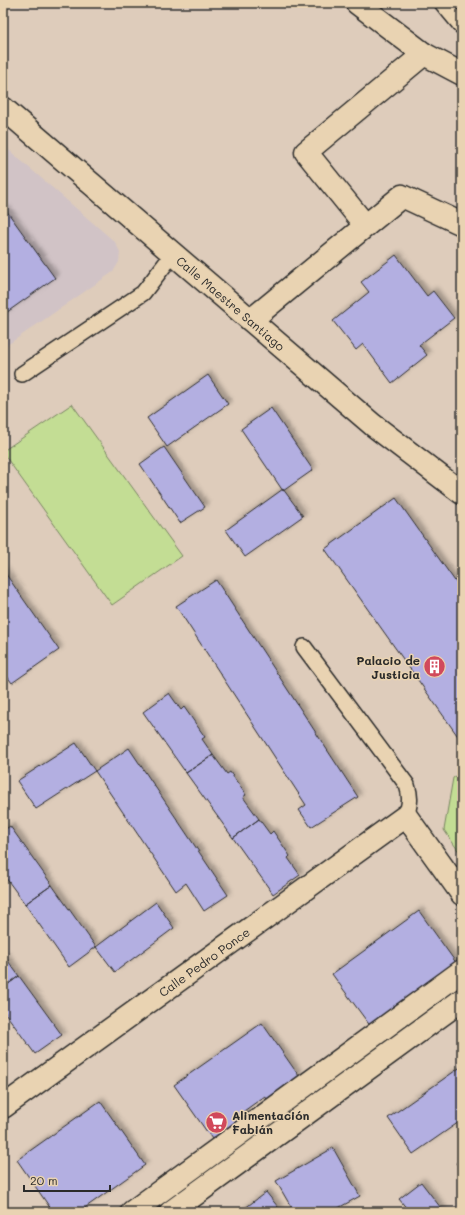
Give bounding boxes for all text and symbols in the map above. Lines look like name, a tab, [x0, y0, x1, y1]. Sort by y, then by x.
street label: Calle Maestre Santiago	[173, 252, 288, 354]
place label: Palacio de Justicia	[356, 652, 420, 682]
building icon: Palacio de Justicia	[422, 654, 448, 680]
street label: Calle Pedro Ponce	[155, 924, 253, 1000]
place label: Alimentación Fabián	[232, 1107, 309, 1137]
supermarket icon: Alimentación Fabián	[203, 1109, 229, 1135]
scale bar	[24, 1167, 110, 1193]
text: 20 m	[30, 1172, 58, 1188]

